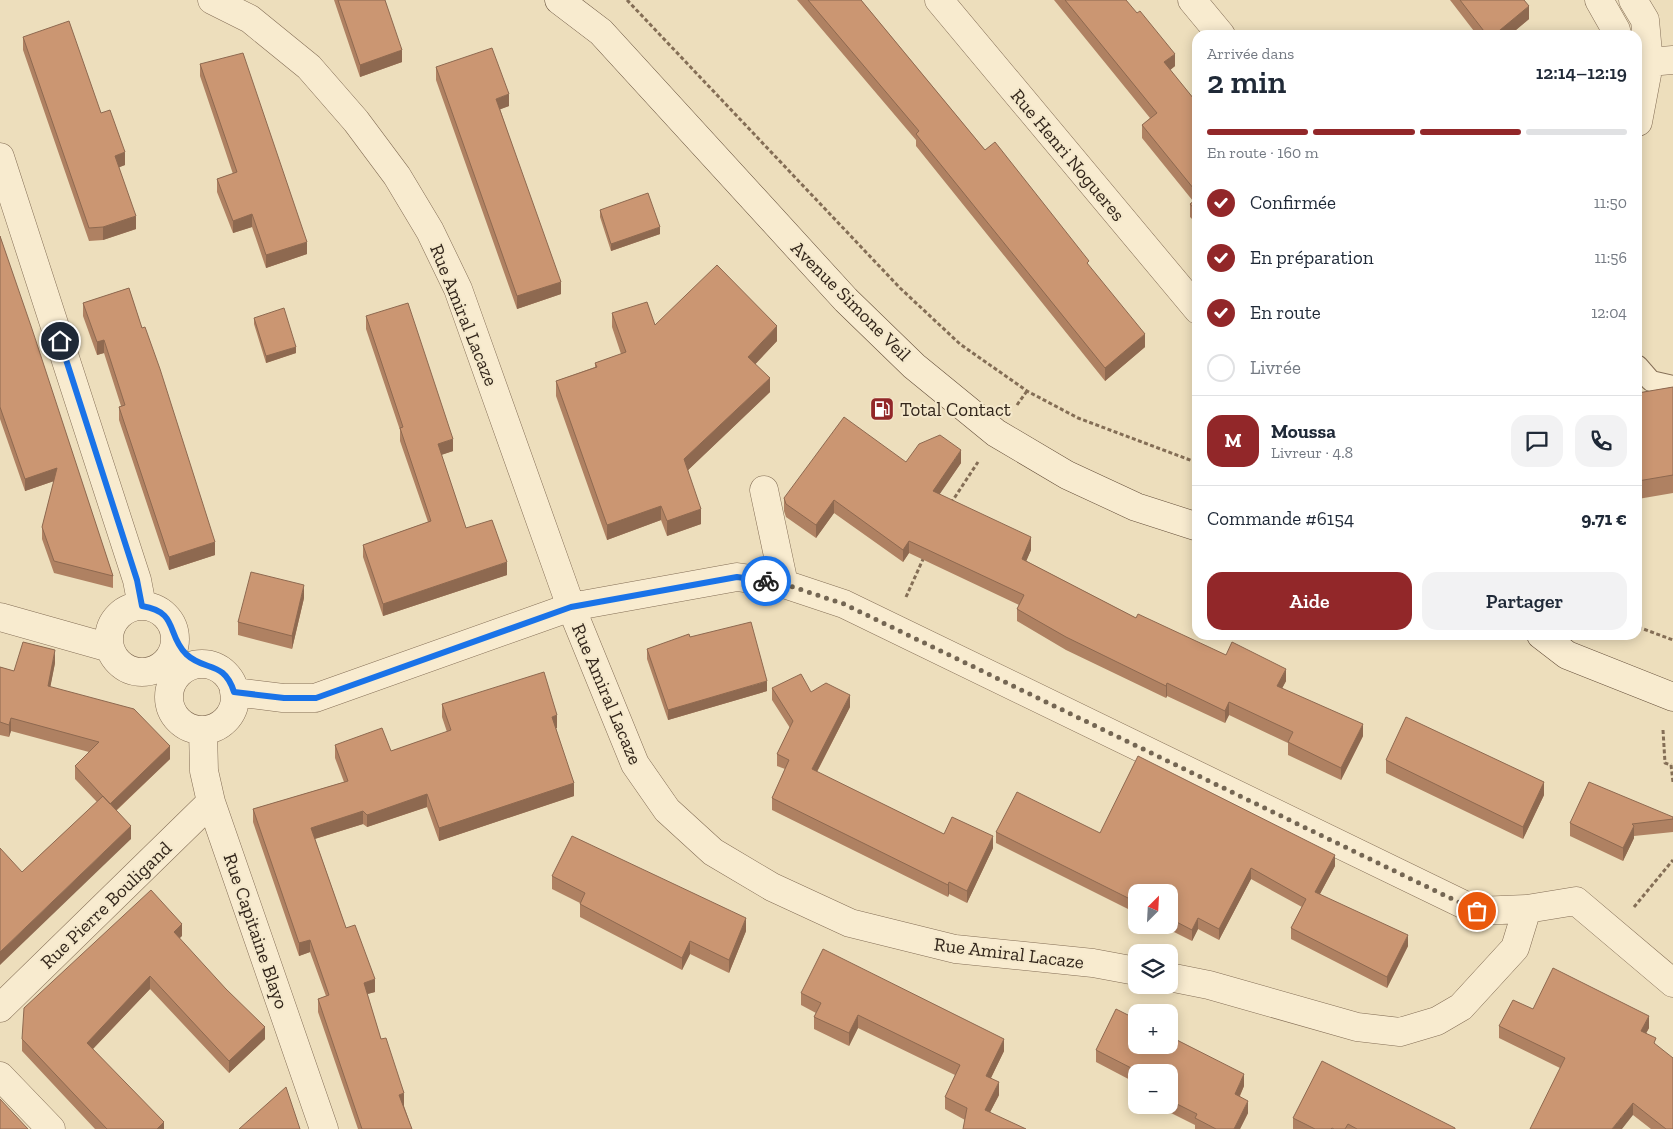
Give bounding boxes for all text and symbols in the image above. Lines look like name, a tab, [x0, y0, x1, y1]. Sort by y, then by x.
text: Arrivée dans	[1207, 44, 1294, 63]
text: 12:14–12:19	[1536, 61, 1627, 84]
text: 2 min	[1207, 63, 1286, 101]
street label: Rue Henri Nogueres	[1006, 84, 1130, 226]
text: En route · 160 m	[1207, 143, 1319, 162]
icon: check	[1207, 189, 1235, 217]
text: Confirmée	[1250, 191, 1336, 214]
text: 11:50	[1594, 193, 1627, 212]
street label: Avenue Simone Veil	[786, 236, 916, 366]
street label: Rue Amiral Lacaze	[425, 241, 503, 389]
icon: check	[1207, 244, 1235, 272]
text: En préparation	[1250, 246, 1374, 269]
text: 11:56	[1594, 248, 1627, 267]
icon: check	[1207, 299, 1235, 327]
text: En route	[1250, 301, 1321, 324]
text: 12:04	[1591, 303, 1627, 322]
pin	[39, 320, 81, 362]
icon: home	[46, 327, 74, 355]
text: Livrée	[1250, 356, 1301, 379]
fuel station icon: Total Contact	[869, 396, 895, 422]
place label: Total Contact	[900, 398, 1011, 421]
button: chat	[1511, 415, 1563, 467]
button: phone	[1575, 415, 1627, 467]
text: Moussa	[1271, 420, 1336, 443]
text: M	[1224, 429, 1242, 452]
text: Livreur · 4.8	[1271, 443, 1353, 462]
text: Commande #6154	[1207, 507, 1354, 530]
text: 9.71 €	[1581, 507, 1627, 530]
courier	[741, 556, 791, 606]
icon: bike	[752, 567, 780, 595]
button: Aide	[1207, 572, 1412, 630]
button: Partager	[1422, 572, 1627, 630]
street label: Rue Amiral Lacaze	[567, 620, 647, 768]
street label: Rue Pierre Bouligand	[36, 836, 177, 973]
street label: Rue Capitaine Blayo	[219, 850, 293, 1012]
north arrow	[1128, 884, 1178, 934]
map controls	[1128, 884, 1178, 1114]
pin	[1456, 890, 1498, 932]
icon: bag	[1463, 897, 1491, 925]
street label: Rue Amiral Lacaze	[933, 932, 1085, 974]
button: layers	[1128, 944, 1178, 994]
button: +	[1128, 1004, 1178, 1054]
button: −	[1128, 1064, 1178, 1114]

